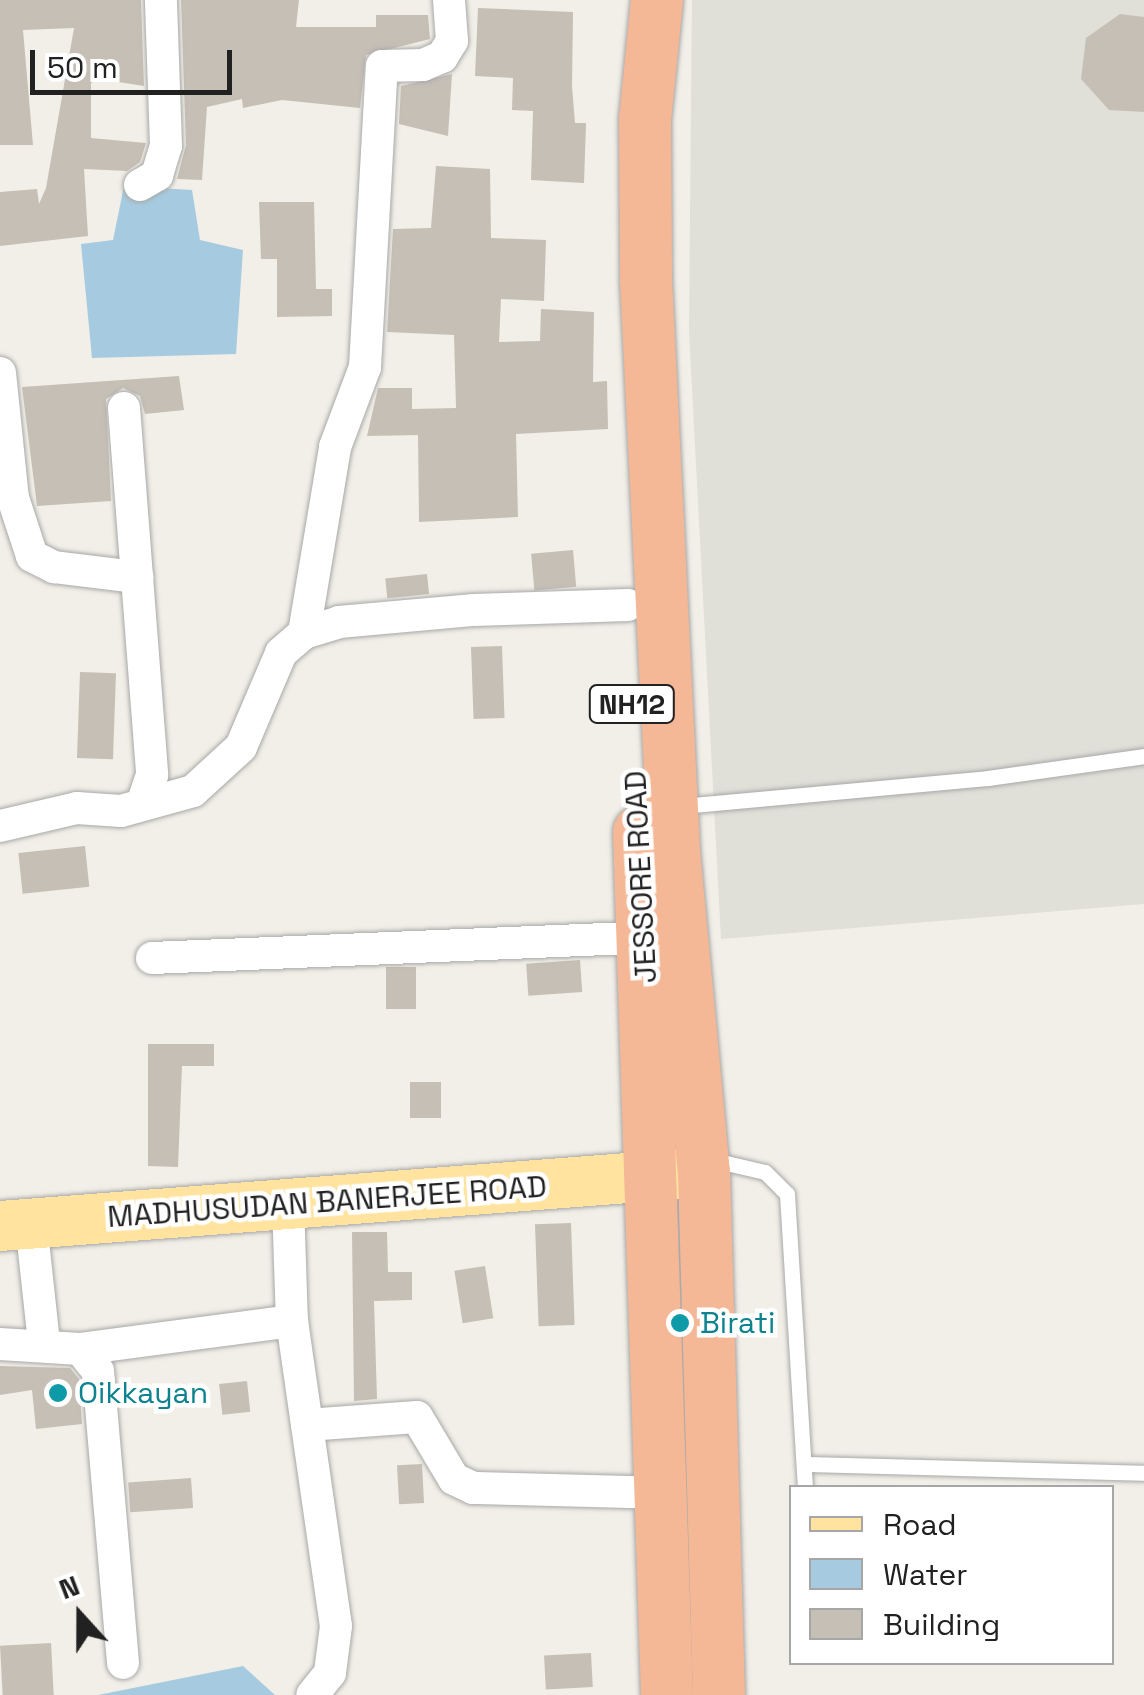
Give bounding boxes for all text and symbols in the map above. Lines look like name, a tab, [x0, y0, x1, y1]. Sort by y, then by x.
scale bar	[35, 30, 238, 92]
text: 50 m	[47, 48, 118, 87]
road number: NH12	[587, 681, 677, 727]
street label: JESSORE ROAD	[617, 770, 665, 984]
street label: MADHUSUDAN BANERJEE ROAD	[106, 1169, 548, 1235]
place label: Birati	[700, 1305, 775, 1341]
marker: Birati	[669, 1312, 691, 1334]
place label: Oikkayan	[78, 1375, 208, 1411]
marker: Oikkayan	[47, 1382, 69, 1404]
legend	[789, 1485, 1114, 1665]
text: Road	[883, 1505, 957, 1544]
text: Water	[883, 1555, 968, 1594]
north arrow	[30, 1565, 130, 1665]
text: N	[54, 1567, 84, 1607]
text: Building	[883, 1605, 1000, 1644]

